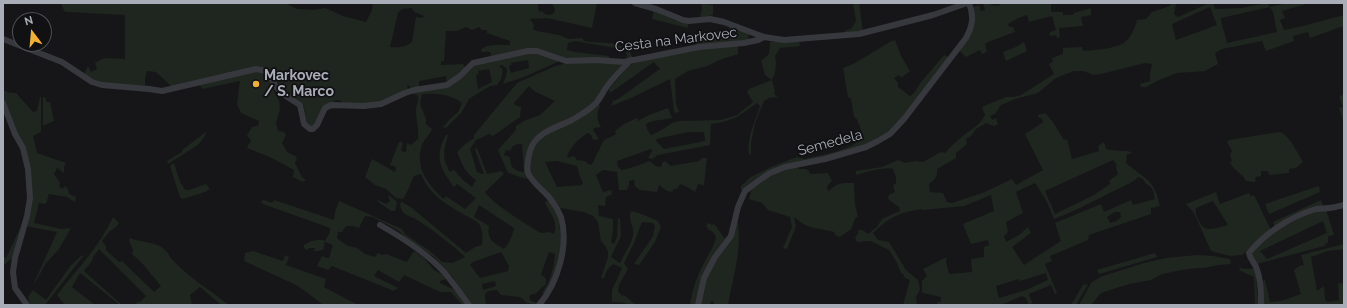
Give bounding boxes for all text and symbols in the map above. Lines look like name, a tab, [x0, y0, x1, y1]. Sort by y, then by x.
north arrow	[12, 12, 52, 52]
text: N	[23, 14, 35, 28]
street label: Cesta na Markovec	[614, 24, 738, 56]
place label: Markovec / S. Marco	[264, 68, 334, 100]
marker: Markovec / S. Marco	[251, 79, 261, 89]
street label: Semedela	[796, 126, 864, 160]

